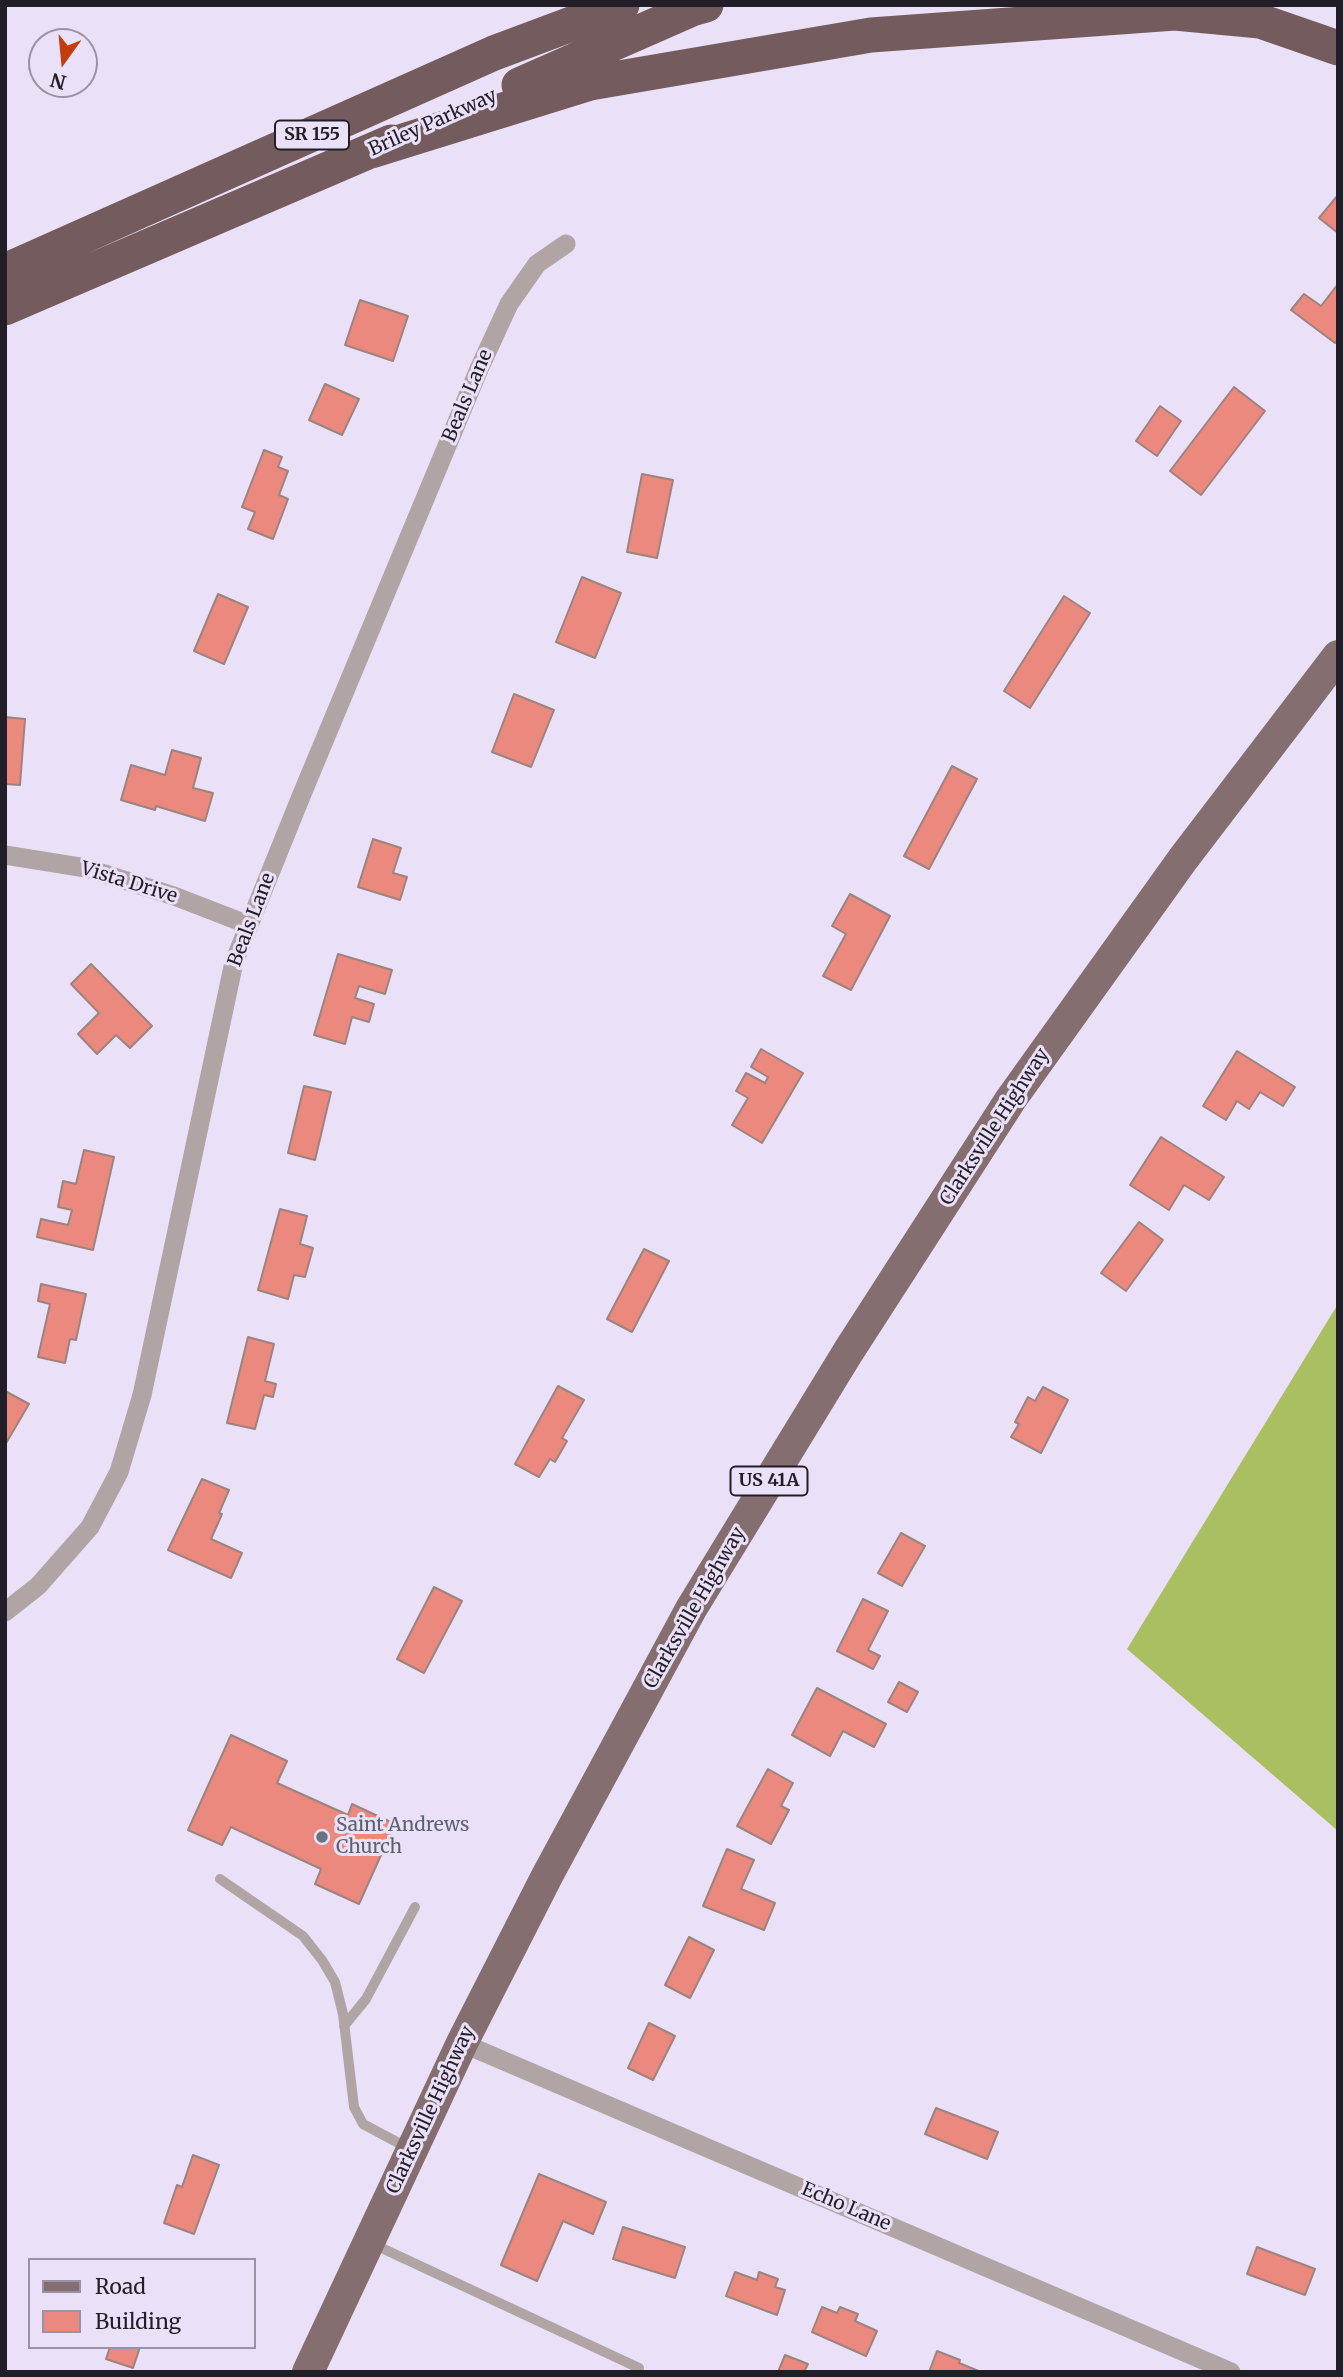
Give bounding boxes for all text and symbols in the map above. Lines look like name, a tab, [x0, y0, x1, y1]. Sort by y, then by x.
north arrow	[28, 28, 98, 98]
text: N	[48, 68, 68, 95]
street label: Briley Parkway	[365, 85, 501, 161]
road number: SR 155	[275, 120, 349, 150]
street label: Beals Lane	[438, 346, 498, 446]
street label: Vista Drive	[78, 858, 180, 908]
street label: Beals Lane	[224, 870, 280, 970]
street label: Clarksville Highway	[936, 1044, 1054, 1210]
road number: US 41A	[730, 1466, 808, 1496]
street label: Clarksville Highway	[640, 1523, 750, 1693]
place label: Saint Andrews Church	[336, 1815, 469, 1859]
marker: Saint Andrews Church	[314, 1829, 330, 1845]
street label: Clarksville Highway	[382, 2023, 480, 2197]
street label: Echo Lane	[798, 2178, 894, 2236]
legend	[28, 2258, 256, 2349]
text: Road	[95, 2273, 146, 2300]
text: Building	[95, 2308, 181, 2335]

